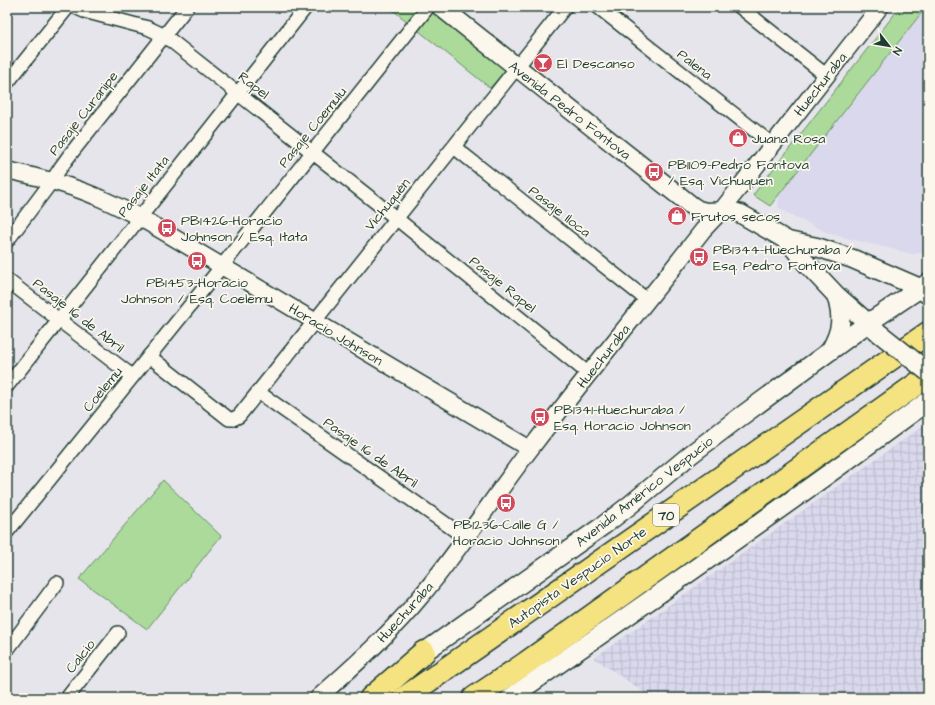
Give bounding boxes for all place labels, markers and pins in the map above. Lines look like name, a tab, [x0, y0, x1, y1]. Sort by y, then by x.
bar icon: El Descanso	[532, 52, 554, 74]
place label: El Descanso	[557, 54, 635, 74]
shop icon: Juana Rosa	[727, 127, 749, 149]
place label: Juana Rosa	[752, 129, 825, 149]
place label: PB1109-Pedro Fontova / Esq. Vichuquen	[668, 155, 809, 191]
bus stop icon: PB1109-Pedro Fontova / Esq. Vichuquen	[643, 161, 665, 183]
shop icon: Frutos secos	[666, 205, 688, 227]
place label: Frutos secos	[691, 207, 780, 227]
place label: PB1426-Horacio Johnson / Esq. Itata	[181, 211, 307, 247]
bus stop icon: PB1426-Horacio Johnson / Esq. Itata	[156, 217, 178, 239]
place label: PB1344-Huechuraba / Esq. Pedro Fontova	[713, 240, 853, 276]
bus stop icon: PB1344-Huechuraba / Esq. Pedro Fontova	[688, 246, 710, 268]
bus stop icon: PB1453-Horacio Johnson / Esq. Coelemu	[186, 250, 208, 272]
place label: PB1453-Horacio Johnson / Esq. Coelemu	[121, 273, 273, 309]
place label: PB1341-Huechuraba / Esq. Horacio Johnson	[554, 400, 691, 436]
bus stop icon: PB1341-Huechuraba / Esq. Horacio Johnson	[529, 406, 551, 428]
bus stop icon: PB1236-Calle G / Horacio Johnson	[495, 492, 517, 514]
place label: PB1236-Calle G / Horacio Johnson	[453, 515, 559, 551]

